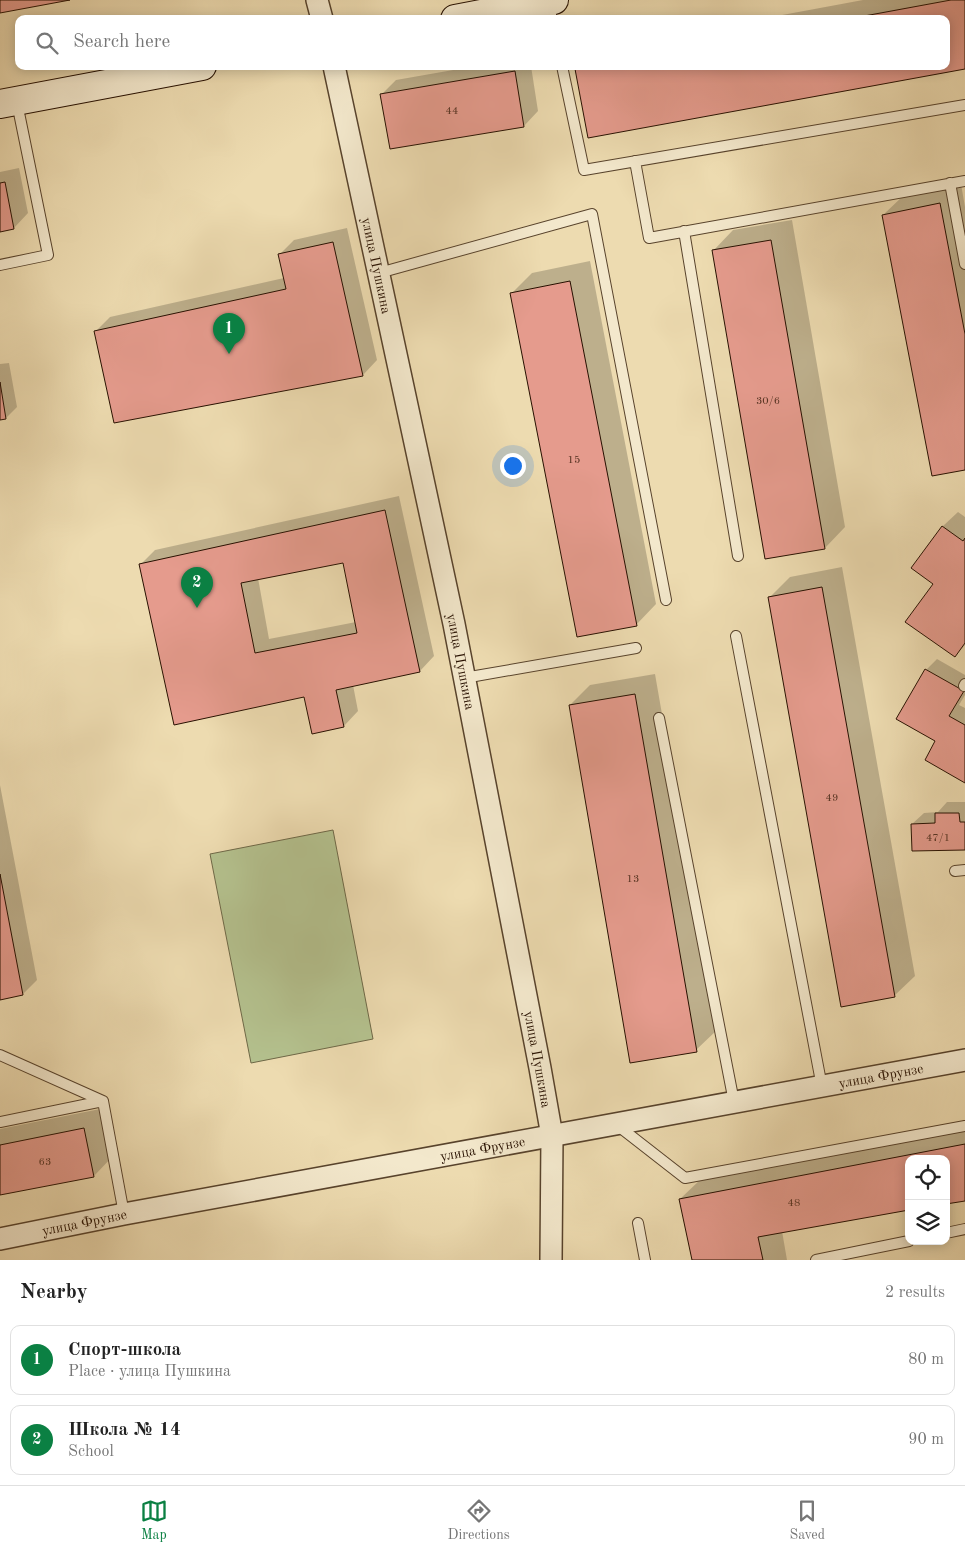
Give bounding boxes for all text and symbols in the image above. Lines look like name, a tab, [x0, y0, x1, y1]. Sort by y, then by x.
search box	[15, 15, 950, 70]
icon: search	[33, 29, 61, 57]
text: Search here	[73, 33, 170, 52]
house number: 44	[446, 106, 458, 117]
street label: улица Пушкина	[359, 216, 393, 315]
pin: 1	[213, 313, 245, 354]
house number: 30/6	[756, 396, 780, 407]
your location	[500, 453, 526, 479]
house number: 15	[568, 455, 580, 466]
pin: 2	[181, 567, 213, 608]
street label: улица Пушкина	[444, 612, 477, 711]
house number: 49	[826, 793, 838, 804]
house number: 47/1	[926, 833, 950, 844]
house number: 13	[627, 874, 639, 885]
street label: улица Пушкина	[521, 1010, 553, 1109]
street label: улица Фрунзе	[837, 1062, 925, 1091]
street label: улица Фрунзе	[439, 1135, 526, 1164]
map controls	[905, 1155, 950, 1245]
button: locate	[905, 1155, 950, 1200]
house number: 63	[39, 1157, 51, 1168]
house number: 48	[788, 1198, 800, 1209]
button: layers	[905, 1200, 950, 1245]
street label: улица Фрунзе	[41, 1208, 128, 1238]
text: Nearby	[20, 1282, 88, 1303]
text: 2 results	[885, 1285, 945, 1301]
text: Спорт-школа	[68, 1341, 181, 1360]
text: 1	[32, 1352, 42, 1368]
text: 80 m	[908, 1352, 944, 1368]
text: Place · улица Пушкина	[68, 1364, 231, 1380]
text: Школа № 14	[68, 1421, 181, 1440]
text: 2	[32, 1432, 42, 1448]
text: 90 m	[908, 1432, 944, 1448]
text: School	[68, 1444, 114, 1460]
tab: Map	[140, 1497, 168, 1544]
tab: Directions	[448, 1497, 510, 1544]
tab: Saved	[789, 1497, 825, 1544]

